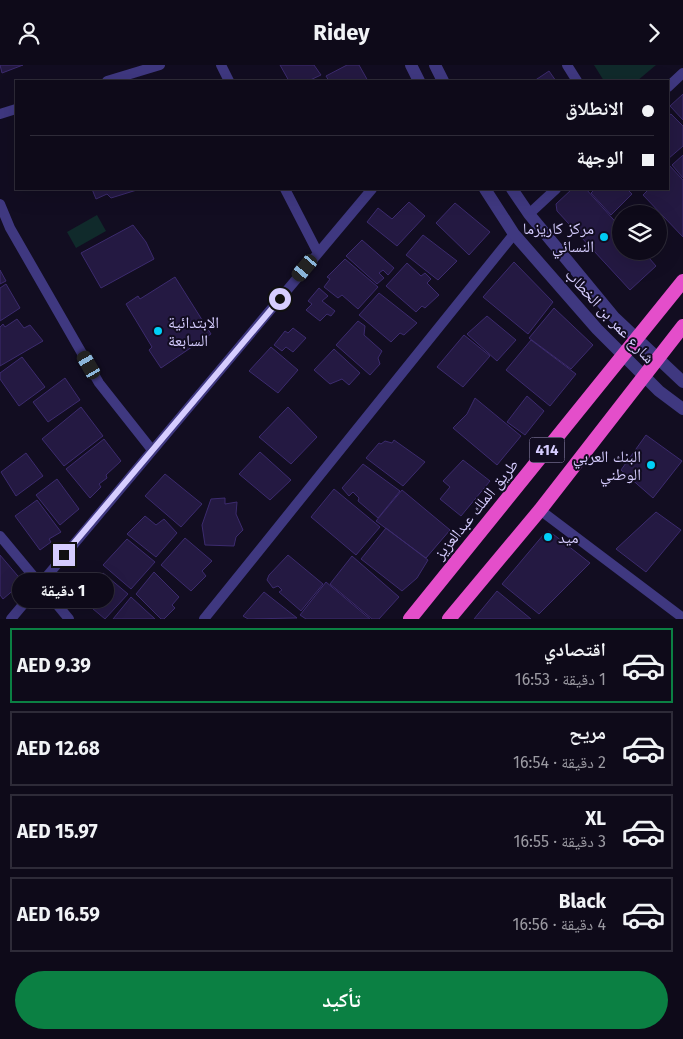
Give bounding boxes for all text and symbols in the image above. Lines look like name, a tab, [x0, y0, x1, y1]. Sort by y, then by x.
icon: person	[15, 19, 43, 47]
text: Ridey	[313, 19, 370, 46]
icon: forward	[640, 19, 668, 47]
text: الانطلاق	[565, 97, 624, 120]
text: الوجهة	[576, 146, 624, 169]
map controls	[612, 205, 667, 260]
button: layers	[612, 205, 667, 260]
place label: مركز كاريزما النسائي	[523, 219, 594, 259]
marker: مركز كاريزما النسائي	[598, 231, 610, 243]
car	[289, 252, 320, 284]
street label: شارع عمر بن الخطاب	[561, 265, 659, 368]
route start	[269, 288, 291, 310]
place label: الابتدائية السابعة	[168, 313, 219, 350]
marker: الابتدائية السابعة	[152, 325, 164, 337]
car	[75, 348, 102, 382]
road number: 414	[530, 437, 564, 463]
place label: البنك العربي الوطني	[573, 447, 641, 487]
street label: طريق الملك عبدالعزيز	[429, 455, 523, 564]
marker: البنك العربي الوطني	[645, 459, 657, 471]
place label: ميد	[558, 528, 579, 547]
marker: ميد	[542, 531, 554, 543]
route end	[53, 544, 75, 566]
callout: 1 دقيقة	[13, 573, 115, 607]
text: 1 دقيقة	[41, 581, 85, 600]
text: اقتصادي	[544, 638, 606, 661]
icon: car	[621, 643, 666, 688]
text: AED 9.39	[17, 654, 91, 677]
text: 1 دقيقة · 16:53	[515, 670, 606, 689]
text: مريح	[569, 721, 606, 744]
icon: car	[621, 726, 666, 771]
text: AED 12.68	[17, 737, 100, 760]
text: 2 دقيقة · 16:54	[513, 753, 606, 772]
text: XL	[585, 807, 606, 830]
icon: car	[621, 809, 666, 854]
text: AED 15.97	[17, 820, 98, 843]
text: 3 دقيقة · 16:55	[514, 832, 606, 851]
text: Black	[559, 890, 606, 913]
icon: car	[621, 892, 666, 937]
text: AED 16.59	[17, 903, 100, 926]
text: 4 دقيقة · 16:56	[512, 915, 606, 934]
button: تأكيد	[15, 971, 668, 1029]

